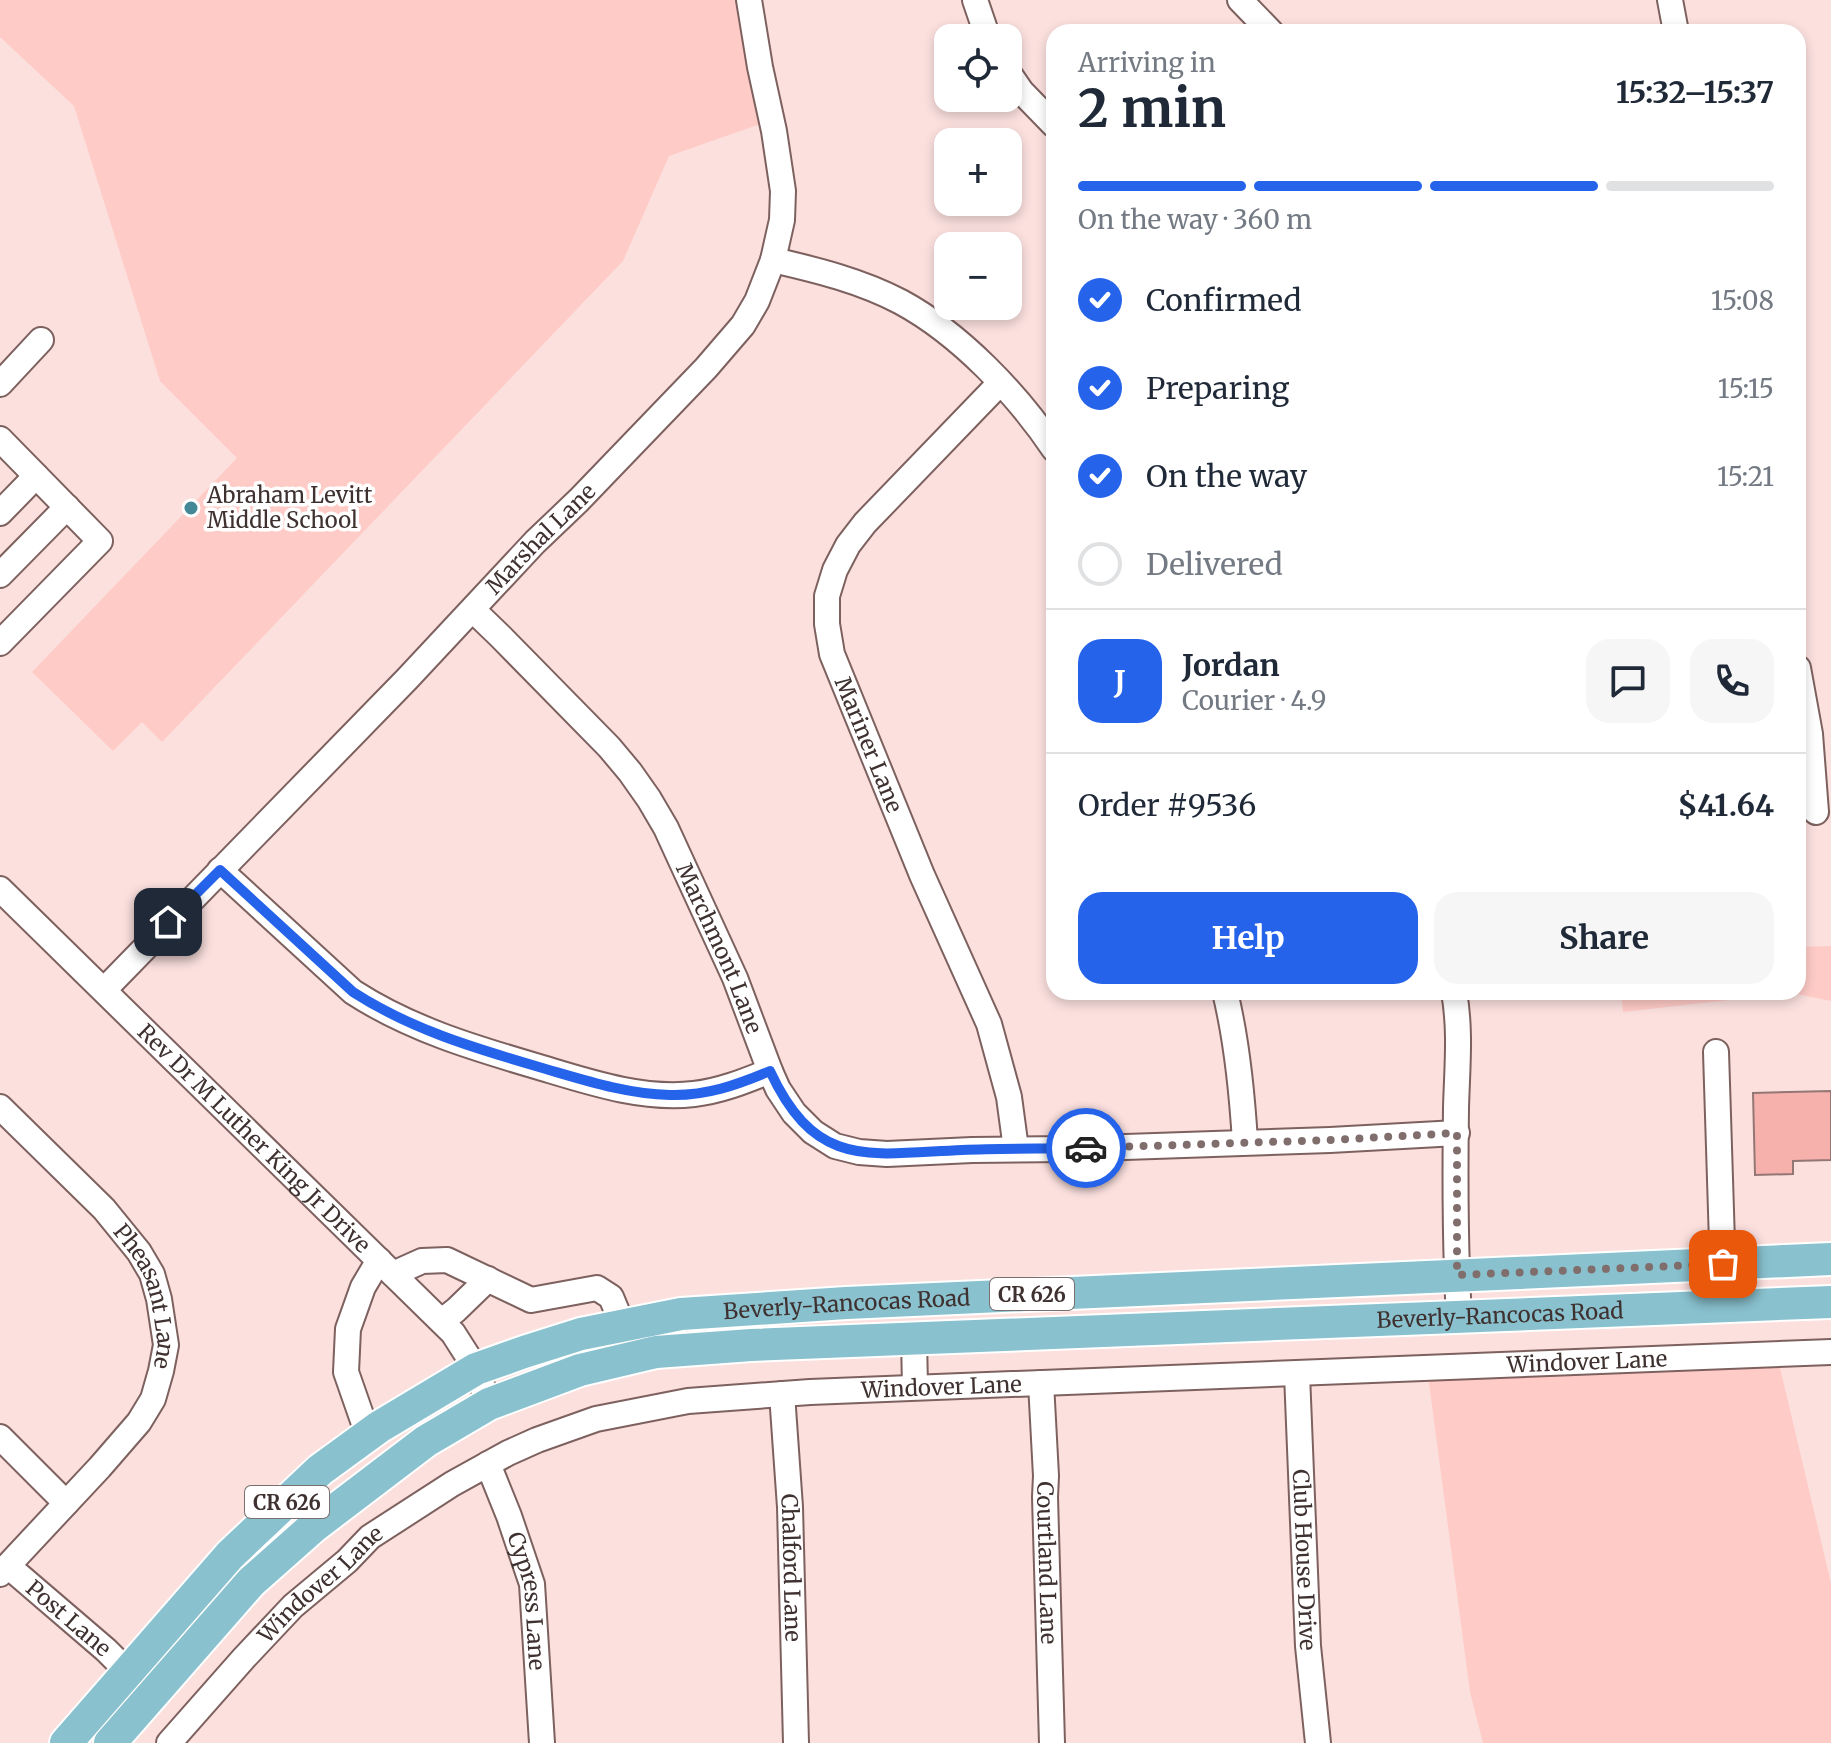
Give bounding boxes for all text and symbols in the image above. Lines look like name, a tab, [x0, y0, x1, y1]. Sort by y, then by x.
map controls	[934, 24, 1022, 320]
button: locate	[934, 24, 1022, 112]
text: Arriving in	[1078, 46, 1216, 79]
text: 15:32–15:37	[1616, 73, 1774, 111]
text: 2 min	[1078, 76, 1226, 141]
button: +	[934, 128, 1022, 216]
text: On the way · 360 m	[1078, 203, 1312, 236]
button: −	[934, 232, 1022, 320]
icon: check	[1078, 278, 1122, 322]
text: Confirmed	[1146, 281, 1301, 319]
text: 15:08	[1711, 284, 1774, 317]
icon: check	[1078, 366, 1122, 410]
text: Preparing	[1146, 369, 1289, 407]
text: 15:15	[1718, 372, 1774, 405]
icon: check	[1078, 454, 1122, 498]
text: On the way	[1146, 457, 1307, 495]
text: 15:21	[1717, 460, 1774, 493]
street label: Marshal Lane	[480, 478, 601, 600]
place label: Abraham Levitt Middle School	[206, 481, 373, 534]
marker: Abraham Levitt Middle School	[182, 499, 200, 517]
text: Delivered	[1146, 545, 1283, 583]
button: chat	[1586, 639, 1670, 723]
button: phone	[1690, 639, 1774, 723]
text: Jordan	[1182, 646, 1280, 684]
text: J	[1114, 662, 1126, 700]
street label: Mariner Lane	[829, 673, 909, 817]
text: Courier · 4.9	[1182, 684, 1326, 717]
text: Order #9536	[1078, 786, 1256, 824]
text: $41.64	[1678, 786, 1774, 824]
street label: Marchmont Lane	[670, 859, 769, 1037]
pin	[134, 888, 202, 956]
button: Help	[1078, 892, 1418, 984]
button: Share	[1434, 892, 1774, 984]
icon: home	[146, 900, 190, 944]
street label: Rev Dr M Luther King Jr Drive	[132, 1018, 377, 1258]
courier	[1046, 1108, 1126, 1188]
icon: car	[1064, 1126, 1108, 1170]
street label: Pheasant Lane	[108, 1218, 180, 1372]
pin	[1689, 1230, 1757, 1298]
icon: bag	[1701, 1242, 1745, 1286]
road number: CR 626	[990, 1278, 1074, 1310]
street label: Beverly-Rancocas Road	[722, 1283, 971, 1325]
street label: Beverly-Rancocas Road	[1376, 1296, 1624, 1334]
street label: Windover Lane	[1505, 1344, 1668, 1379]
street label: Windover Lane	[860, 1370, 1022, 1404]
street label: Club House Drive	[1287, 1469, 1322, 1651]
street label: Courtland Lane	[1031, 1481, 1063, 1645]
road number: CR 626	[245, 1486, 329, 1518]
street label: Chalford Lane	[775, 1493, 807, 1642]
street label: Windover Lane	[251, 1519, 388, 1649]
street label: Cypress Lane	[501, 1528, 551, 1671]
street label: Post Lane	[20, 1574, 117, 1662]

